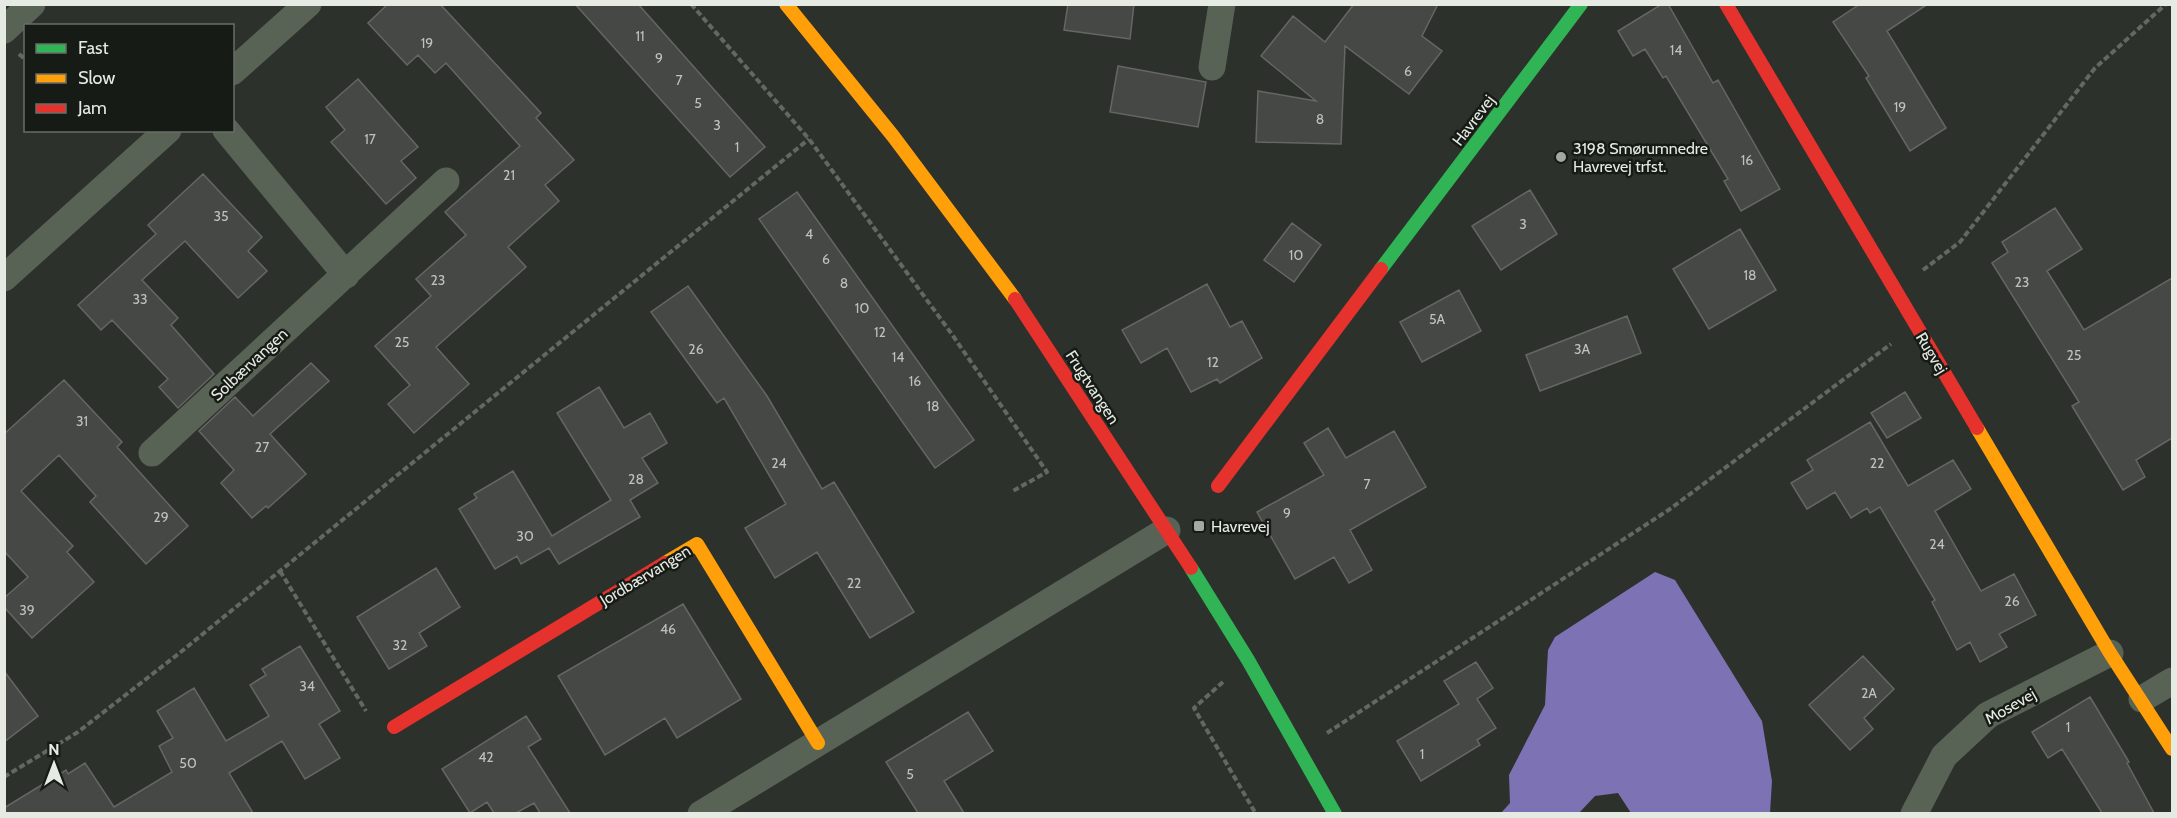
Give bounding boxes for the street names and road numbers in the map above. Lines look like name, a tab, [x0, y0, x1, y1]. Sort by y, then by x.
street label: Havrevej	[1448, 91, 1499, 149]
street label: Solbærvangen	[207, 324, 292, 405]
street label: Rugvej	[1912, 329, 1951, 377]
street label: Frugtvangen	[1062, 347, 1123, 428]
street label: Jordbærvangen	[596, 541, 694, 610]
street label: Mosevej	[1981, 684, 2039, 729]

